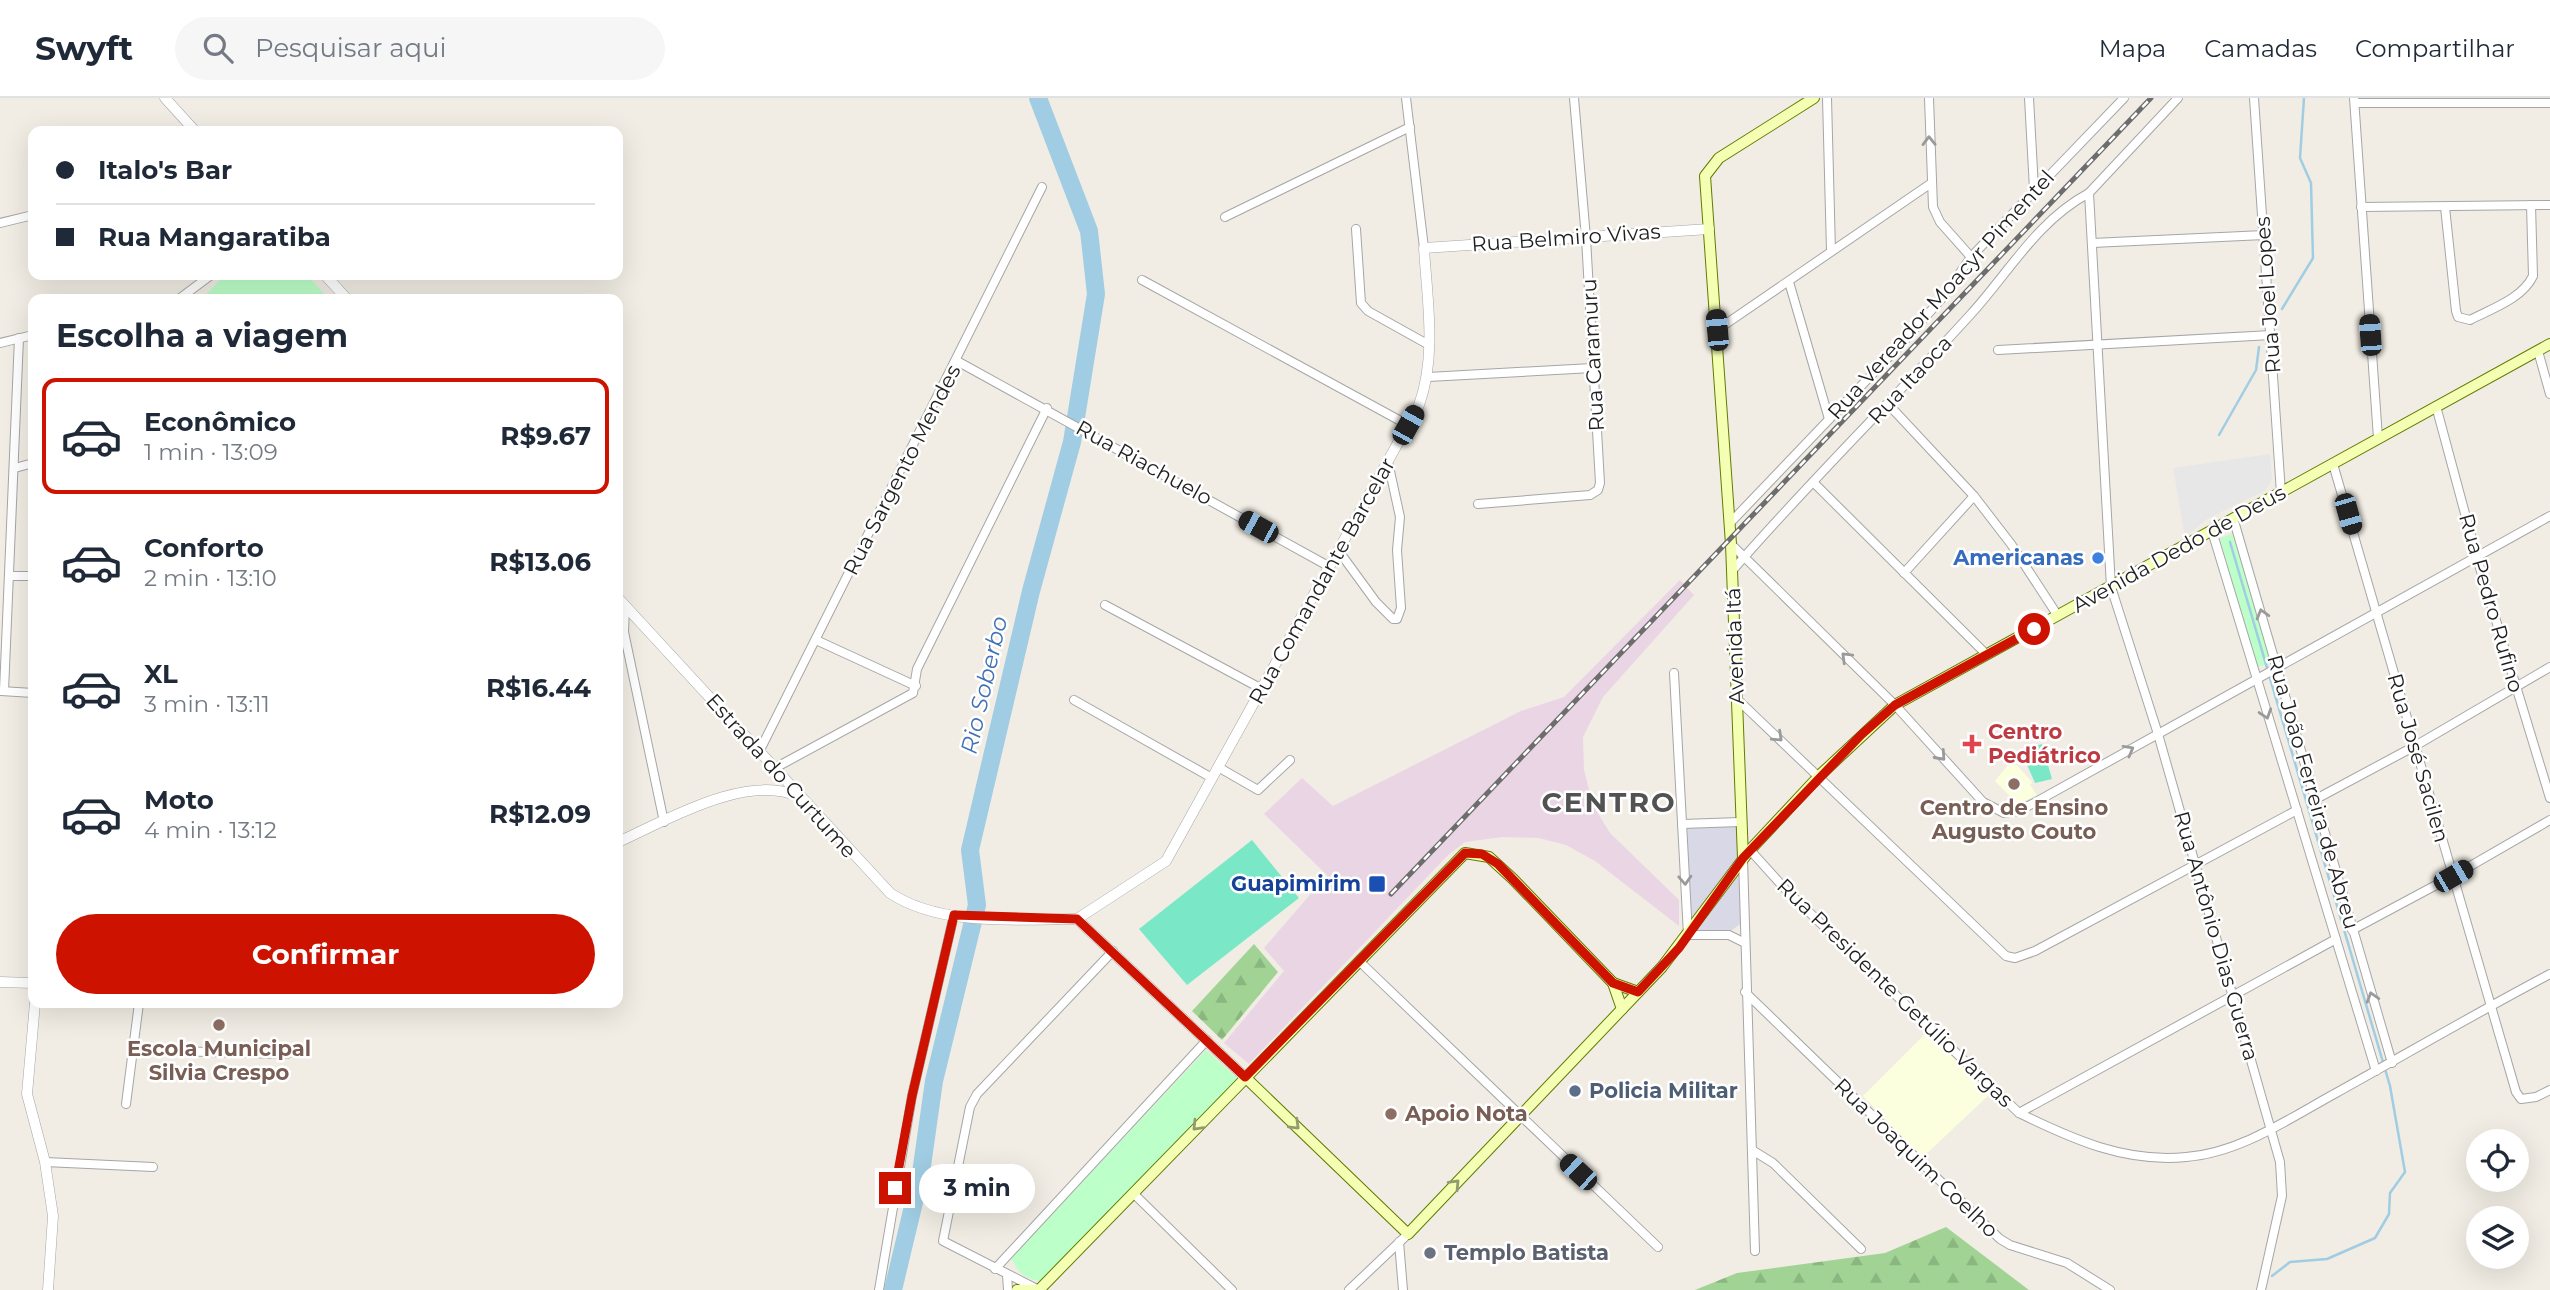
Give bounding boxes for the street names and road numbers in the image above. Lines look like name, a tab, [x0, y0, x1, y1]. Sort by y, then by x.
street label: Rua Vereador Moacyr Pimentel	[1822, 165, 2059, 424]
street label: Rua Joel Lopes	[2250, 216, 2285, 374]
street label: Rua Belmiro Vivas	[1470, 218, 1661, 257]
street label: Rua Caramuru	[1576, 278, 1609, 432]
street label: Rua Itaoca	[1863, 330, 1957, 429]
street label: Rua Sargento Mendes	[838, 360, 966, 579]
street label: Rua Riachuelo	[1072, 415, 1217, 510]
street label: Rua Comandante Barcelar	[1243, 453, 1400, 708]
street label: Avenida Dedo de Deus	[2068, 479, 2290, 618]
street label: Rua Pedro Rufino	[2454, 510, 2529, 695]
street label: Avenida Itá	[1720, 587, 1749, 705]
street label: Rua João Ferreira de Abreu	[2262, 652, 2365, 932]
street label: Rua José Sacilen	[2382, 671, 2455, 845]
street label: Estrada do Curtume	[701, 688, 862, 863]
street label: Rua Antônio Dias Guerra	[2169, 808, 2264, 1064]
street label: Rua Presidente Getúlio Vargas	[1772, 873, 2019, 1112]
street label: Rua Joaquim Coelho	[1829, 1073, 2004, 1242]

